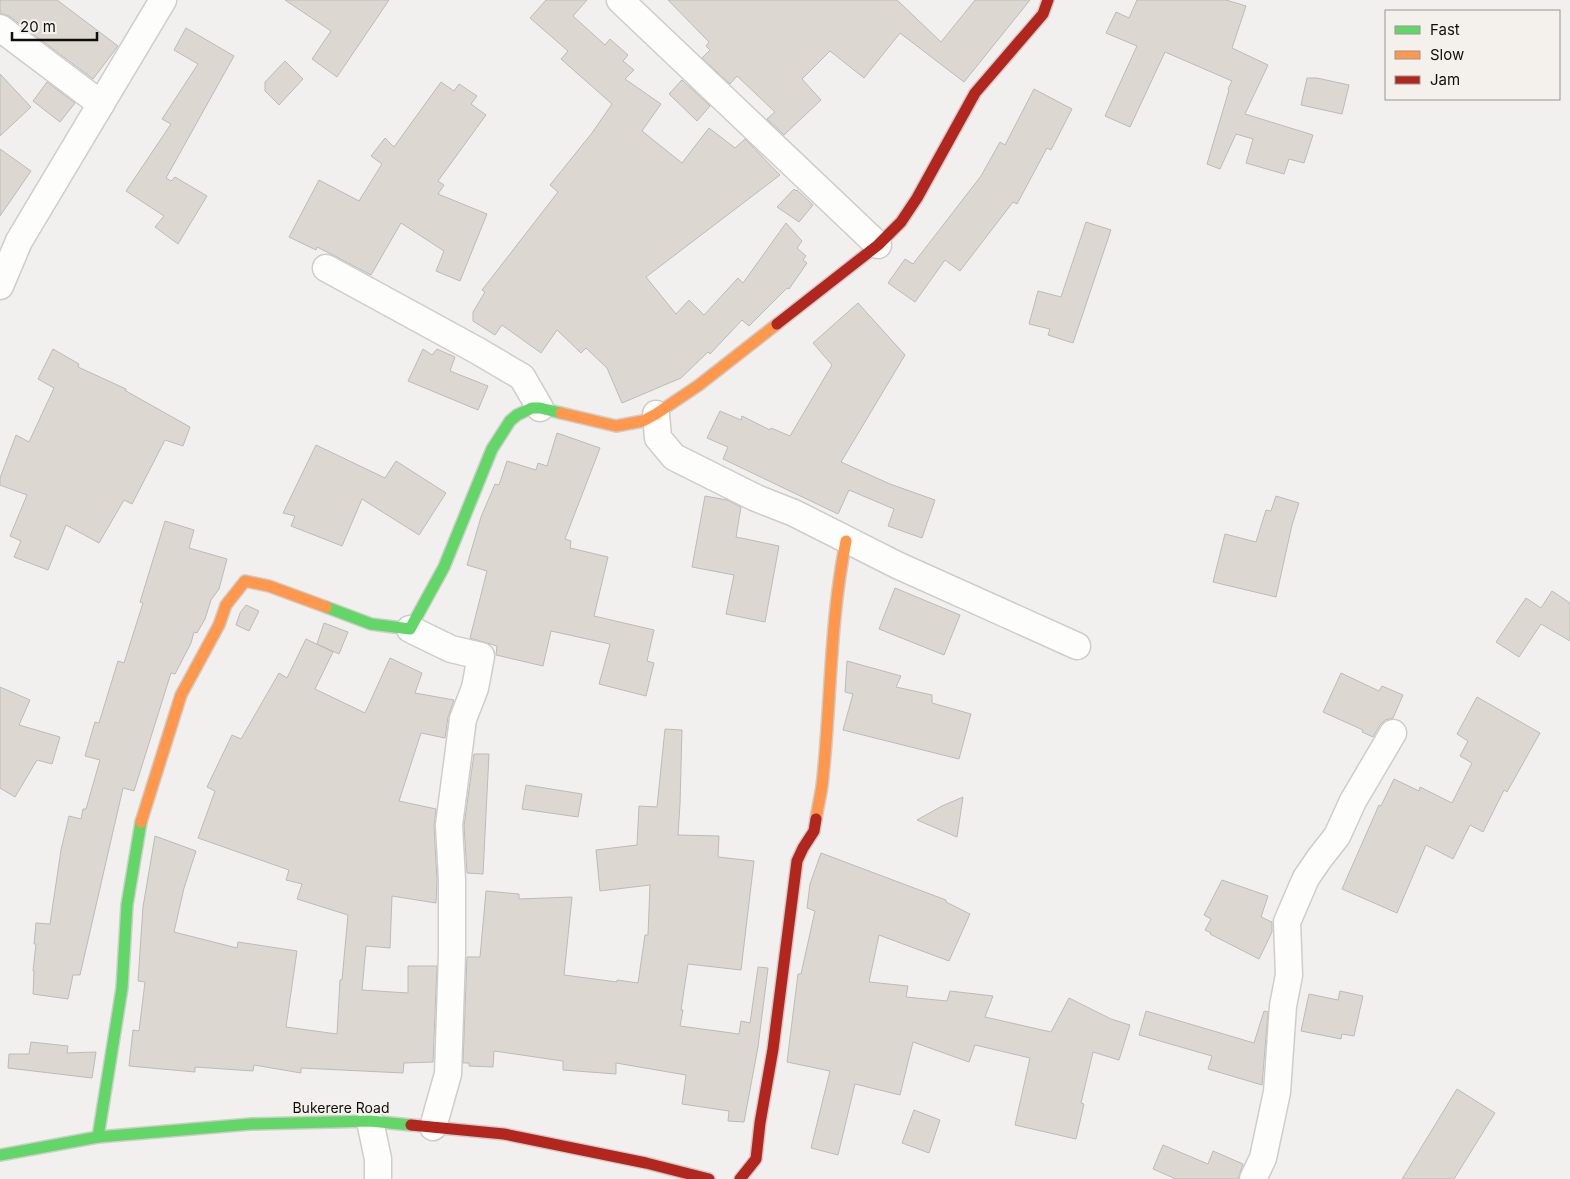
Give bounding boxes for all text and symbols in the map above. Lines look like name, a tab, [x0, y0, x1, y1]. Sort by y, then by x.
scale bar	[12, 10, 98, 42]
legend	[1385, 10, 1560, 100]
text: 20 m	[20, 17, 56, 36]
text: Fast	[1430, 20, 1460, 39]
text: Slow	[1430, 45, 1464, 64]
text: Jam	[1430, 70, 1460, 89]
street label: Bukerere Road	[292, 1099, 390, 1116]

